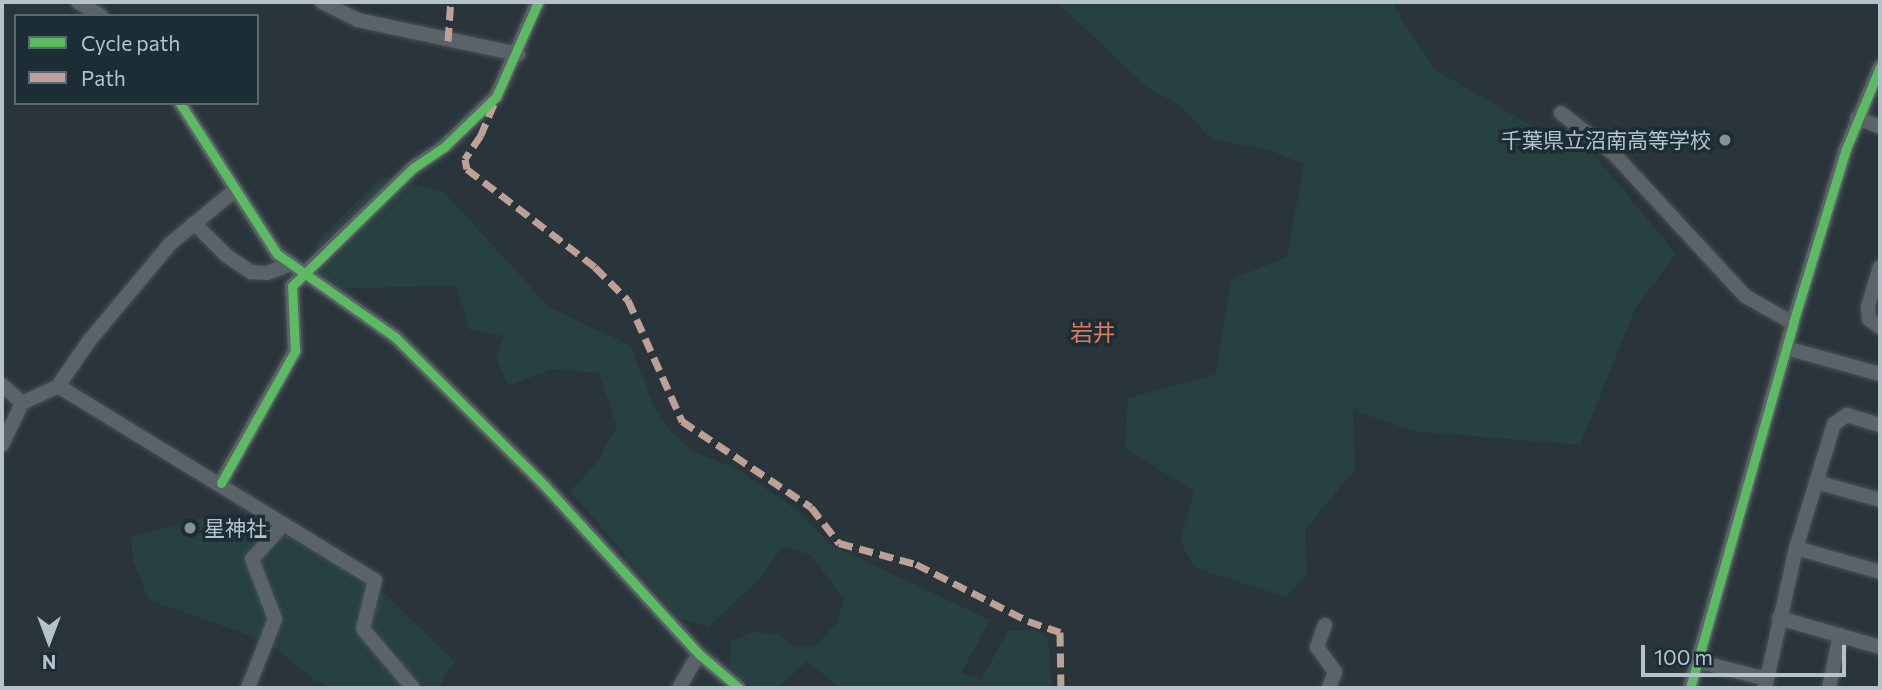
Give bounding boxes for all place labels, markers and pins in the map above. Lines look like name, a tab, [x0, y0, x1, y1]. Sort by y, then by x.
place label: 千葉県立沼南高等学校	[1501, 127, 1711, 153]
marker: 千葉県立沼南高等学校	[1717, 132, 1733, 148]
place label: 星神社	[204, 515, 267, 541]
marker: 星神社	[182, 520, 198, 536]

